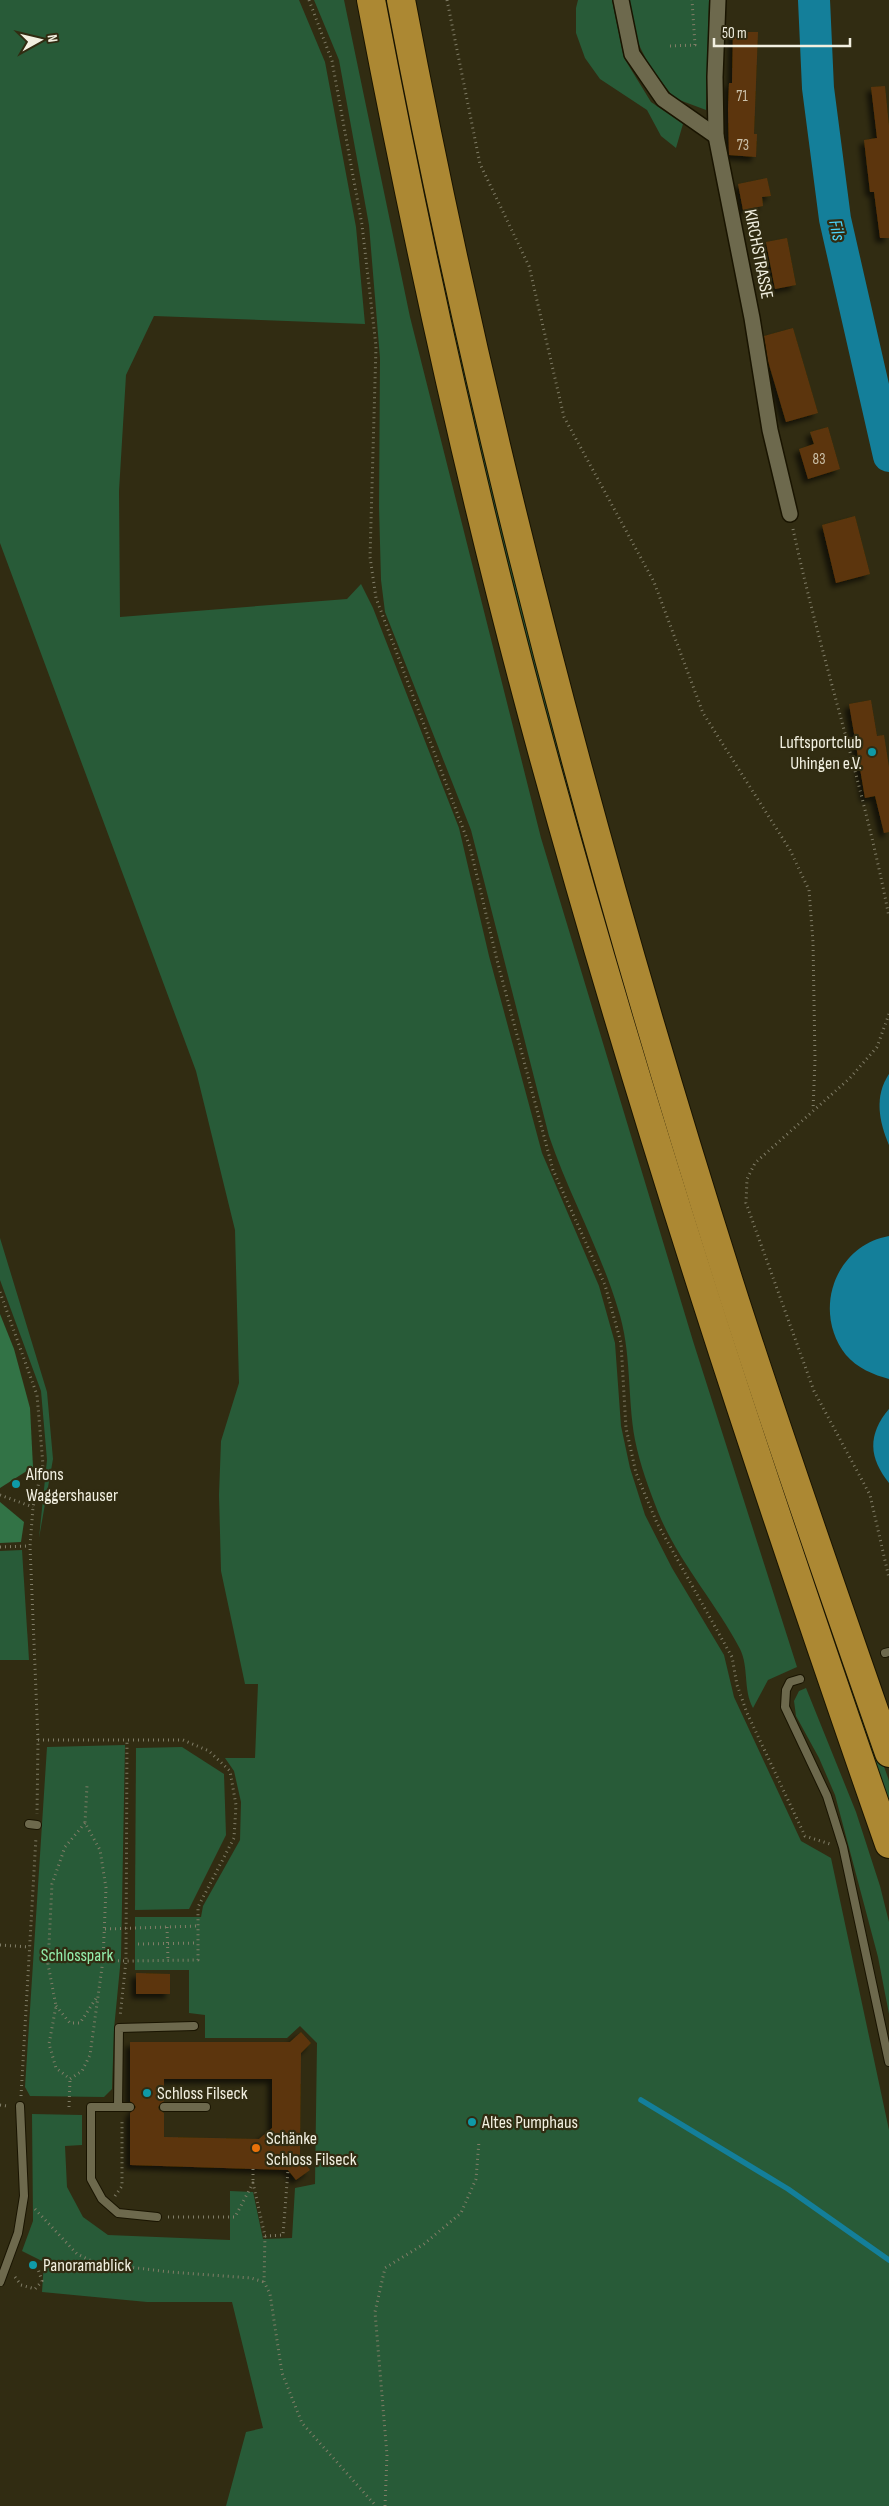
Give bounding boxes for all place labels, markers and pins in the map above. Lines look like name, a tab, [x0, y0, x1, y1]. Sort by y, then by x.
place label: Luftsportclub Uhingen e.V.	[780, 732, 862, 774]
marker: Luftsportclub Uhingen e.V.	[866, 746, 878, 758]
place label: Alfons Waggershauser	[25, 1464, 118, 1506]
marker: Alfons Waggershauser	[10, 1478, 22, 1490]
place label: Schloss Filseck	[157, 2083, 248, 2104]
marker: Schloss Filseck	[141, 2087, 153, 2099]
place label: Altes Pumphaus	[481, 2112, 578, 2133]
marker: Altes Pumphaus	[466, 2116, 478, 2128]
place label: Schänke Schloss Filseck	[266, 2128, 357, 2170]
marker: Schänke Schloss Filseck	[250, 2142, 262, 2154]
place label: Panoramablick	[43, 2255, 132, 2276]
marker: Panoramablick	[27, 2259, 39, 2271]

